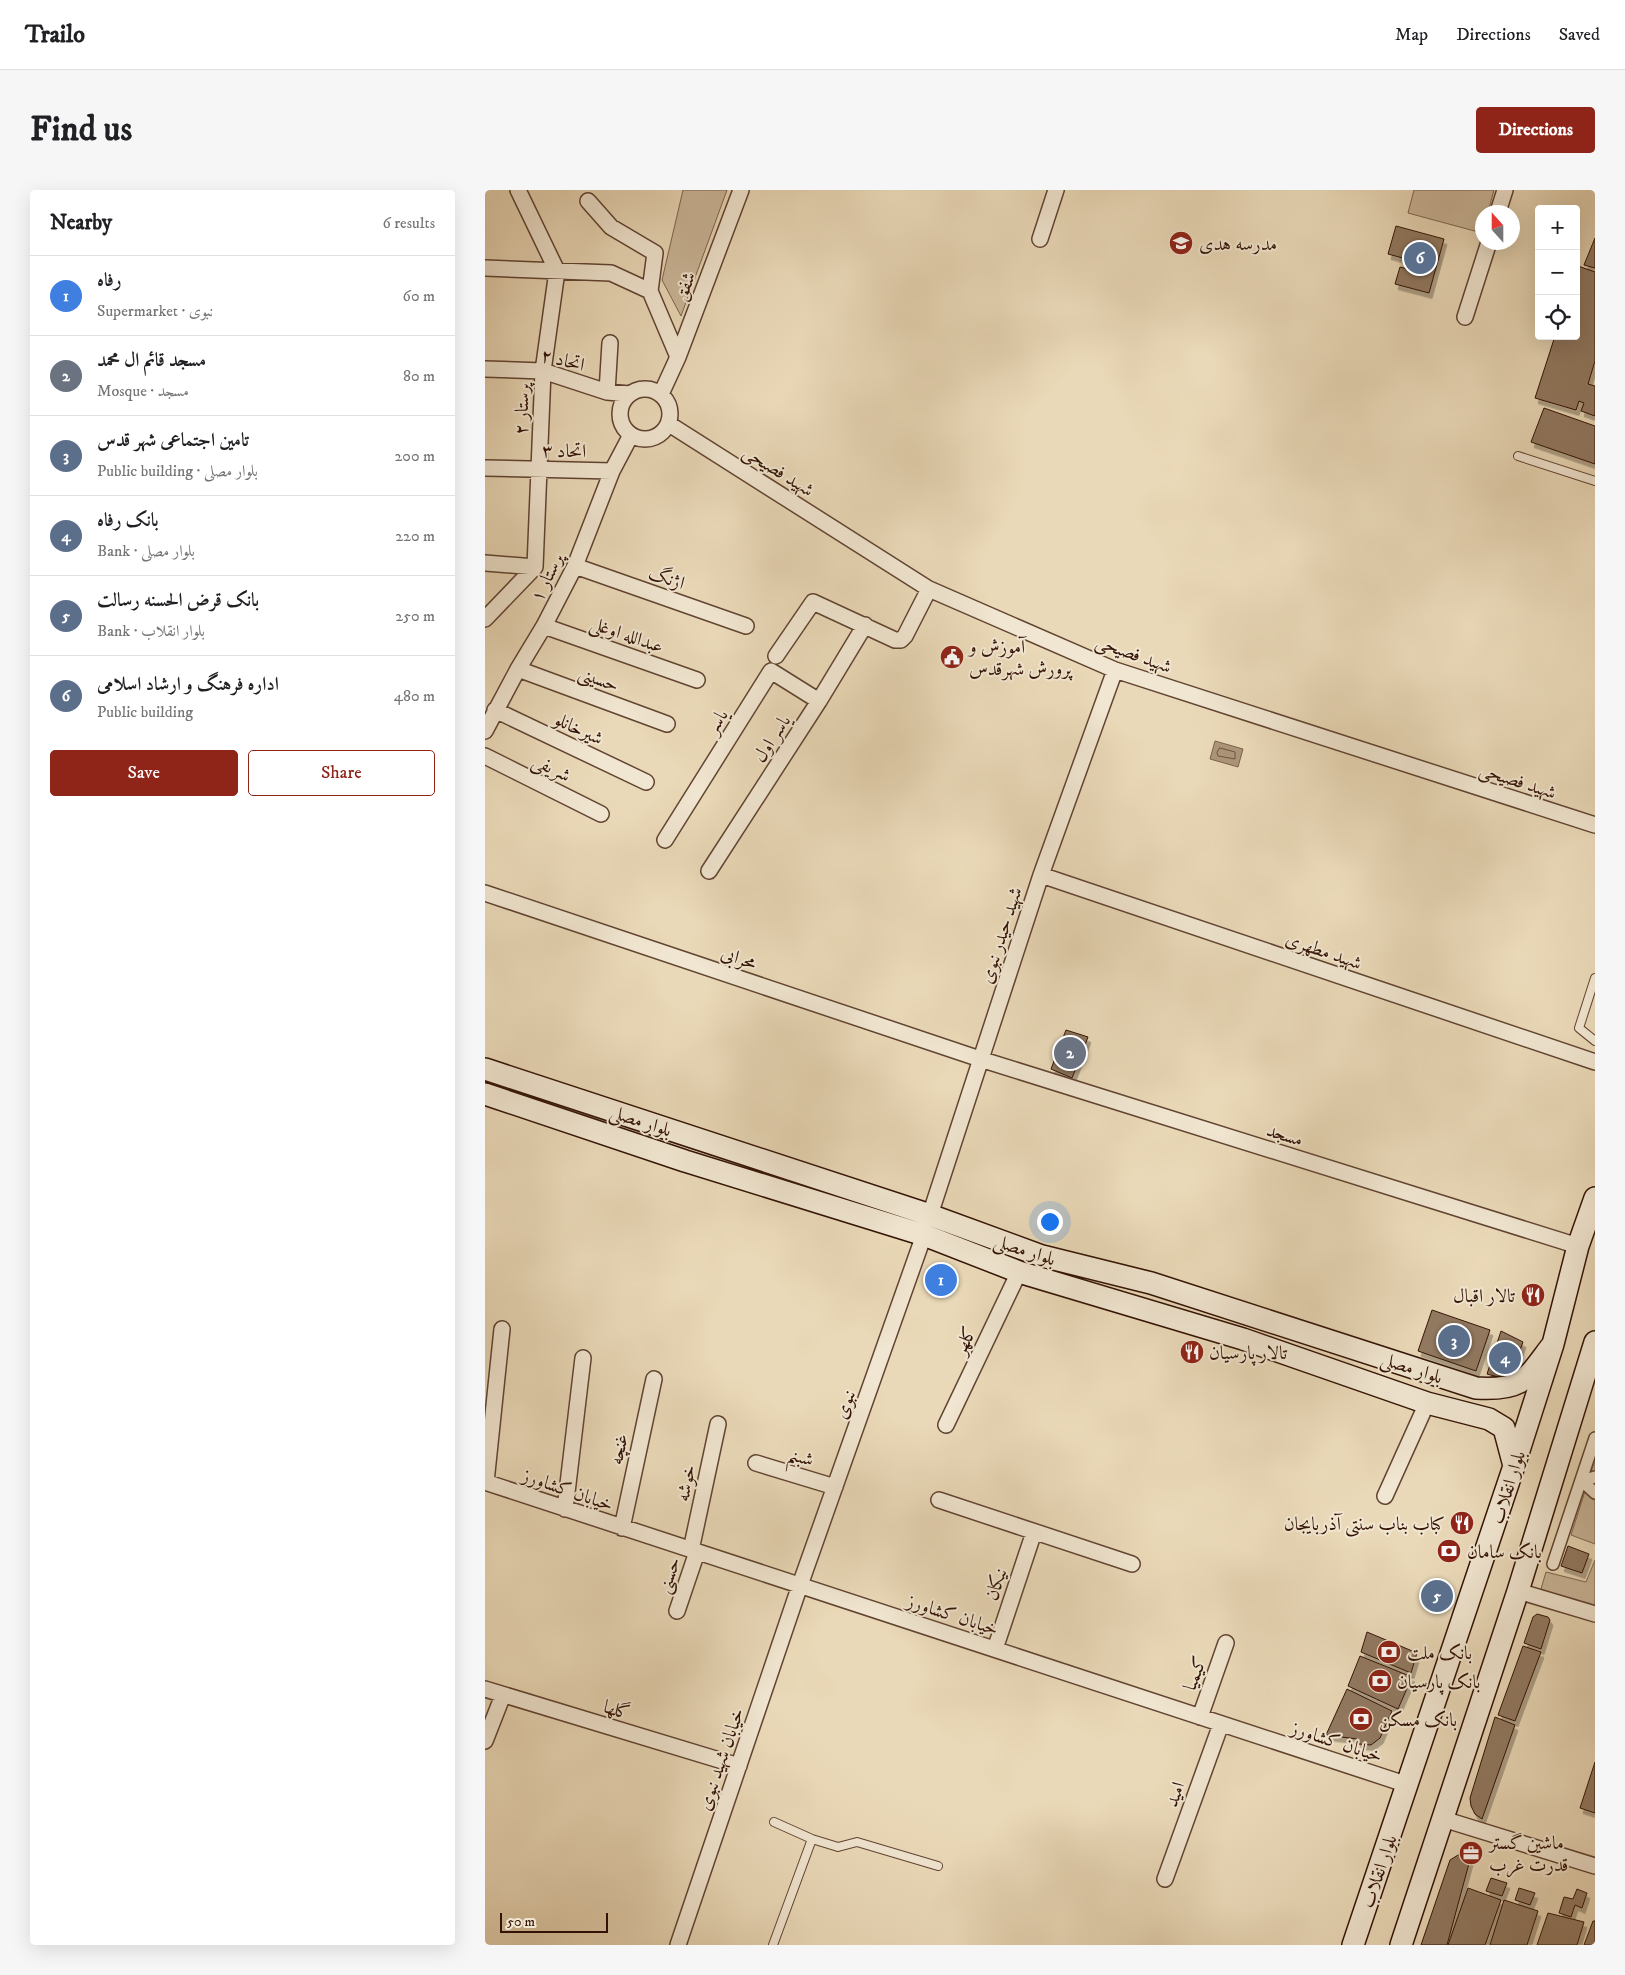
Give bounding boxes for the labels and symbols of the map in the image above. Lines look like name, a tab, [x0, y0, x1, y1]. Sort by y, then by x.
north arrow	[1475, 205, 1520, 250]
school or university icon: مدرسه هدی	[1168, 230, 1194, 256]
place label: مدرسه هدی	[1199, 233, 1277, 256]
pin: 6	[1404, 239, 1436, 277]
street label: شفق	[670, 269, 701, 304]
street label: اتحاد ۲	[538, 344, 587, 377]
street label: پرستار ۲	[510, 381, 535, 435]
street label: اتحاد ۳	[542, 440, 586, 463]
street label: شهید فصیحی	[738, 440, 818, 503]
street label: پرستار ۱	[526, 548, 570, 606]
street label: اژنگ	[645, 560, 688, 595]
street label: عبدالله اوغلی	[586, 612, 666, 661]
street label: شهید فصیحی	[1092, 630, 1175, 680]
place label: آموزش و پرورش شهرقدس	[967, 636, 1073, 681]
public building icon: آموزش و پرورش شهرقدس	[939, 644, 965, 670]
street label: حسینی	[575, 661, 622, 698]
street label: یاسر	[700, 704, 734, 740]
street label: شیرخانلو	[548, 707, 607, 751]
street label: یاسر اول	[748, 709, 797, 767]
street label: شریفی	[528, 749, 574, 788]
street label: شهید فصیحی	[1476, 758, 1559, 806]
street label: شهید حیدر نبوی	[975, 884, 1028, 987]
street label: شهید مطهری	[1282, 928, 1365, 975]
street label: محرابی	[717, 942, 760, 977]
pin: 2	[1054, 1034, 1086, 1072]
street label: بلوار مصلی	[606, 1101, 675, 1144]
street label: مسجد	[1263, 1119, 1306, 1152]
your location	[1037, 1209, 1063, 1235]
street label: بلوار مصلی	[990, 1230, 1059, 1273]
pin: 1	[925, 1261, 957, 1299]
restaurant icon: تالار اقبال	[1520, 1282, 1546, 1308]
place label: تالار اقبال	[1453, 1285, 1515, 1308]
pin: 3	[1438, 1322, 1470, 1360]
street label: کلهر	[948, 1323, 982, 1360]
restaurant icon: تالار پارسیان	[1179, 1339, 1205, 1365]
pin: 4	[1489, 1339, 1521, 1377]
place label: تالار پارسیان	[1209, 1342, 1287, 1366]
street label: بلوار مصلی	[1377, 1348, 1446, 1391]
street label: نبوی	[830, 1387, 861, 1422]
street label: غنچه	[605, 1432, 635, 1467]
street label: شبنم	[783, 1443, 816, 1479]
street label: بلوار انقلاب	[1486, 1448, 1531, 1527]
street label: خیابان کشاورز	[517, 1463, 616, 1517]
street label: خوشه	[671, 1463, 702, 1504]
restaurant icon: کباب بناب سنتی آذربایجان	[1449, 1510, 1475, 1536]
place label: کباب بناب سنتی آذربایجان	[1284, 1513, 1445, 1537]
bank icon: بانک سامان	[1436, 1538, 1462, 1564]
place label: بانک سامان	[1467, 1541, 1542, 1564]
street label: حسنی	[653, 1554, 687, 1597]
street label: نیکان	[980, 1565, 1012, 1604]
pin: 5	[1421, 1577, 1453, 1615]
street label: خیابان کشاورز	[902, 1589, 1001, 1641]
bank icon: بانک ملت	[1376, 1639, 1402, 1665]
place label: بانک ملت	[1407, 1642, 1472, 1665]
street label: کیمیا	[1179, 1653, 1212, 1694]
bank icon: بانک پارسیان	[1367, 1668, 1393, 1694]
place label: بانک پارسیان	[1397, 1671, 1480, 1695]
street label: گلها	[601, 1695, 633, 1725]
street label: خیابان شهید نبوی	[693, 1705, 750, 1814]
bank icon: بانک مسکن	[1348, 1706, 1374, 1732]
place label: بانک مسکن	[1379, 1709, 1457, 1733]
street label: خیابان کشاورز	[1286, 1716, 1385, 1768]
street label: امید	[1160, 1779, 1191, 1810]
street label: بلوار انقلاب	[1356, 1832, 1403, 1911]
place label: ماشین گستر قدرت غرب	[1487, 1832, 1568, 1878]
office icon: ماشین گستر قدرت غرب	[1458, 1840, 1484, 1866]
scale bar	[500, 1910, 607, 1933]

